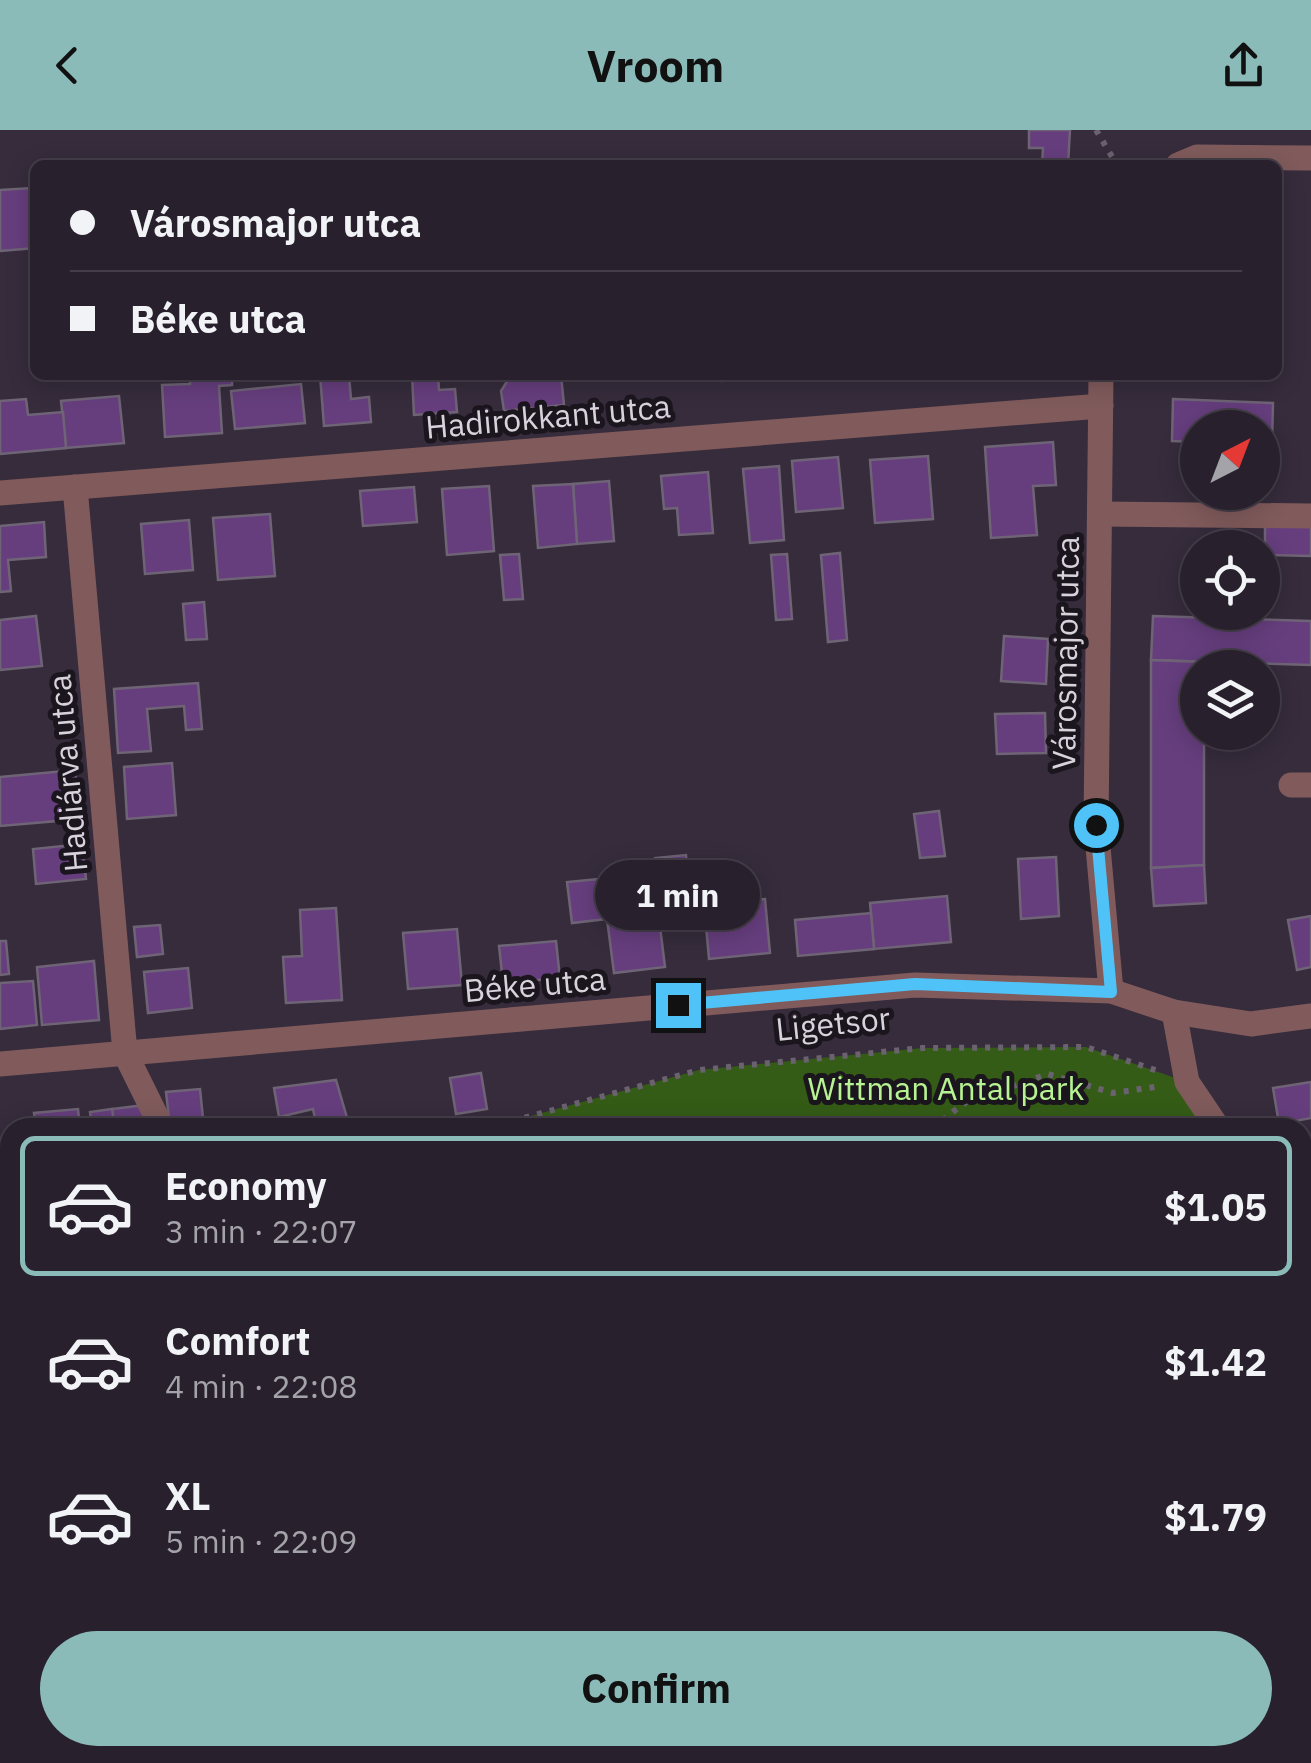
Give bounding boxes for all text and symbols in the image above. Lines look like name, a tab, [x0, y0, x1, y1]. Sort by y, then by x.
text: Vroom	[587, 36, 724, 94]
icon: back	[40, 38, 95, 93]
icon: share	[1216, 38, 1271, 93]
text: Városmajor utca	[130, 198, 421, 247]
text: Béke utca	[130, 294, 306, 343]
street label: Hadirokkant utca	[424, 384, 672, 448]
north arrow	[1180, 410, 1280, 510]
map controls	[1180, 410, 1280, 750]
button: locate	[1180, 530, 1280, 630]
street label: Városmajor utca	[1042, 536, 1088, 770]
button: layers	[1180, 650, 1280, 750]
street label: Hadiárva utca	[37, 673, 97, 874]
route start	[1074, 803, 1119, 848]
callout: 1 min	[596, 860, 760, 930]
text: 1 min	[636, 874, 719, 916]
street label: Béke utca	[462, 957, 608, 1011]
route end	[656, 983, 701, 1028]
street label: Ligetsor	[774, 996, 892, 1050]
park label: Wittman Antal park	[808, 1067, 1085, 1109]
icon: car	[45, 1161, 135, 1251]
text: Economy	[165, 1161, 327, 1210]
text: $1.05	[1164, 1182, 1267, 1231]
text: 3 min · 22:07	[165, 1210, 358, 1252]
icon: car	[45, 1316, 135, 1406]
text: Comfort	[165, 1316, 310, 1365]
text: $1.42	[1164, 1337, 1267, 1386]
text: 4 min · 22:08	[165, 1365, 358, 1407]
icon: car	[45, 1471, 135, 1561]
text: XL	[165, 1471, 211, 1520]
text: $1.79	[1164, 1492, 1267, 1541]
text: 5 min · 22:09	[165, 1520, 358, 1562]
button: Confirm	[40, 1631, 1272, 1746]

